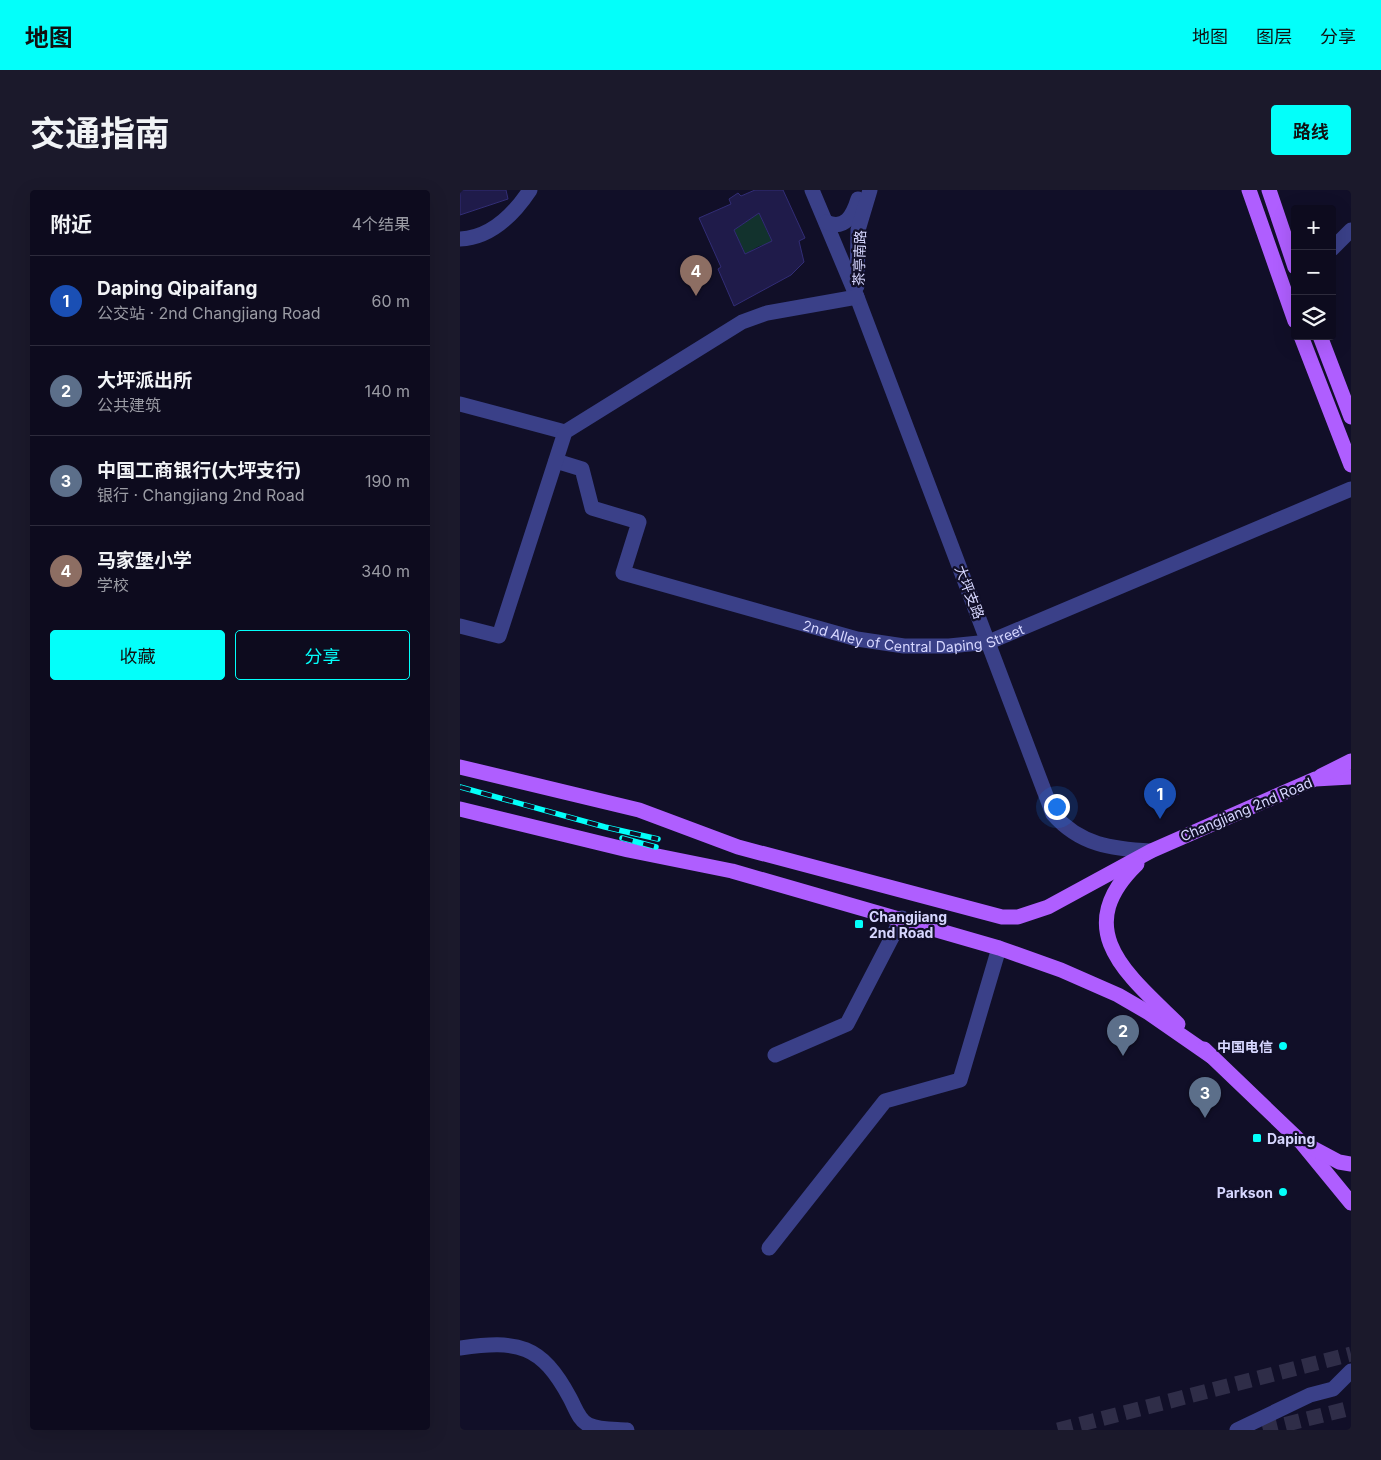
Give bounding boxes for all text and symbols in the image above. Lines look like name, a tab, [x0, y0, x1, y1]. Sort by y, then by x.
text: 地图	[25, 23, 73, 52]
text: 地图	[1192, 26, 1228, 47]
text: 图层	[1256, 26, 1292, 47]
text: 分享	[1320, 26, 1356, 47]
button: 路线	[1271, 105, 1351, 155]
text: 交通指南	[30, 112, 170, 154]
map controls	[1291, 205, 1336, 340]
button: +	[1291, 205, 1336, 250]
text: 附近	[50, 212, 92, 237]
text: 4个结果	[352, 214, 410, 234]
street label: 茶亭南路	[850, 230, 868, 286]
button: −	[1291, 250, 1336, 295]
pin: 4	[680, 255, 712, 296]
text: Daping Qipaifang	[97, 277, 258, 300]
text: 1	[63, 291, 69, 311]
text: 60 m	[371, 291, 410, 311]
button: layers	[1291, 295, 1336, 340]
text: 公交站 · 2nd Changjiang Road	[97, 303, 321, 323]
text: 大坪派出所	[97, 369, 192, 392]
text: 2	[61, 381, 71, 401]
text: 140 m	[365, 381, 410, 401]
text: 公共建筑	[97, 395, 161, 415]
text: 中国工商银行(大坪支行)	[97, 459, 301, 482]
text: 3	[61, 471, 71, 491]
text: 190 m	[365, 471, 410, 491]
text: 银行 · Changjiang 2nd Road	[97, 485, 305, 505]
text: 马家堡小学	[97, 549, 192, 572]
text: 4	[61, 561, 71, 581]
text: 340 m	[361, 561, 410, 581]
street label: 大坪支路	[952, 563, 988, 621]
text: 学校	[97, 575, 129, 595]
street label: 2nd Alley of Central Daping Street	[801, 616, 1027, 655]
button: 收藏	[50, 630, 225, 680]
button: 分享	[235, 630, 410, 680]
street label: Changjiang 2nd Road	[1177, 773, 1315, 845]
pin: 1	[1144, 778, 1176, 819]
your location	[1044, 794, 1070, 820]
place label: Changjiang 2nd Road	[869, 908, 947, 941]
marker: Changjiang 2nd Road	[853, 918, 865, 930]
pin: 2	[1107, 1015, 1139, 1056]
place label: 中国电信	[1217, 1038, 1273, 1055]
marker: 中国电信	[1277, 1040, 1289, 1052]
pin: 3	[1189, 1077, 1221, 1118]
place label: Daping	[1267, 1130, 1315, 1147]
marker: Daping	[1251, 1132, 1263, 1144]
place label: Parkson	[1217, 1184, 1273, 1201]
marker: Parkson	[1277, 1186, 1289, 1198]

